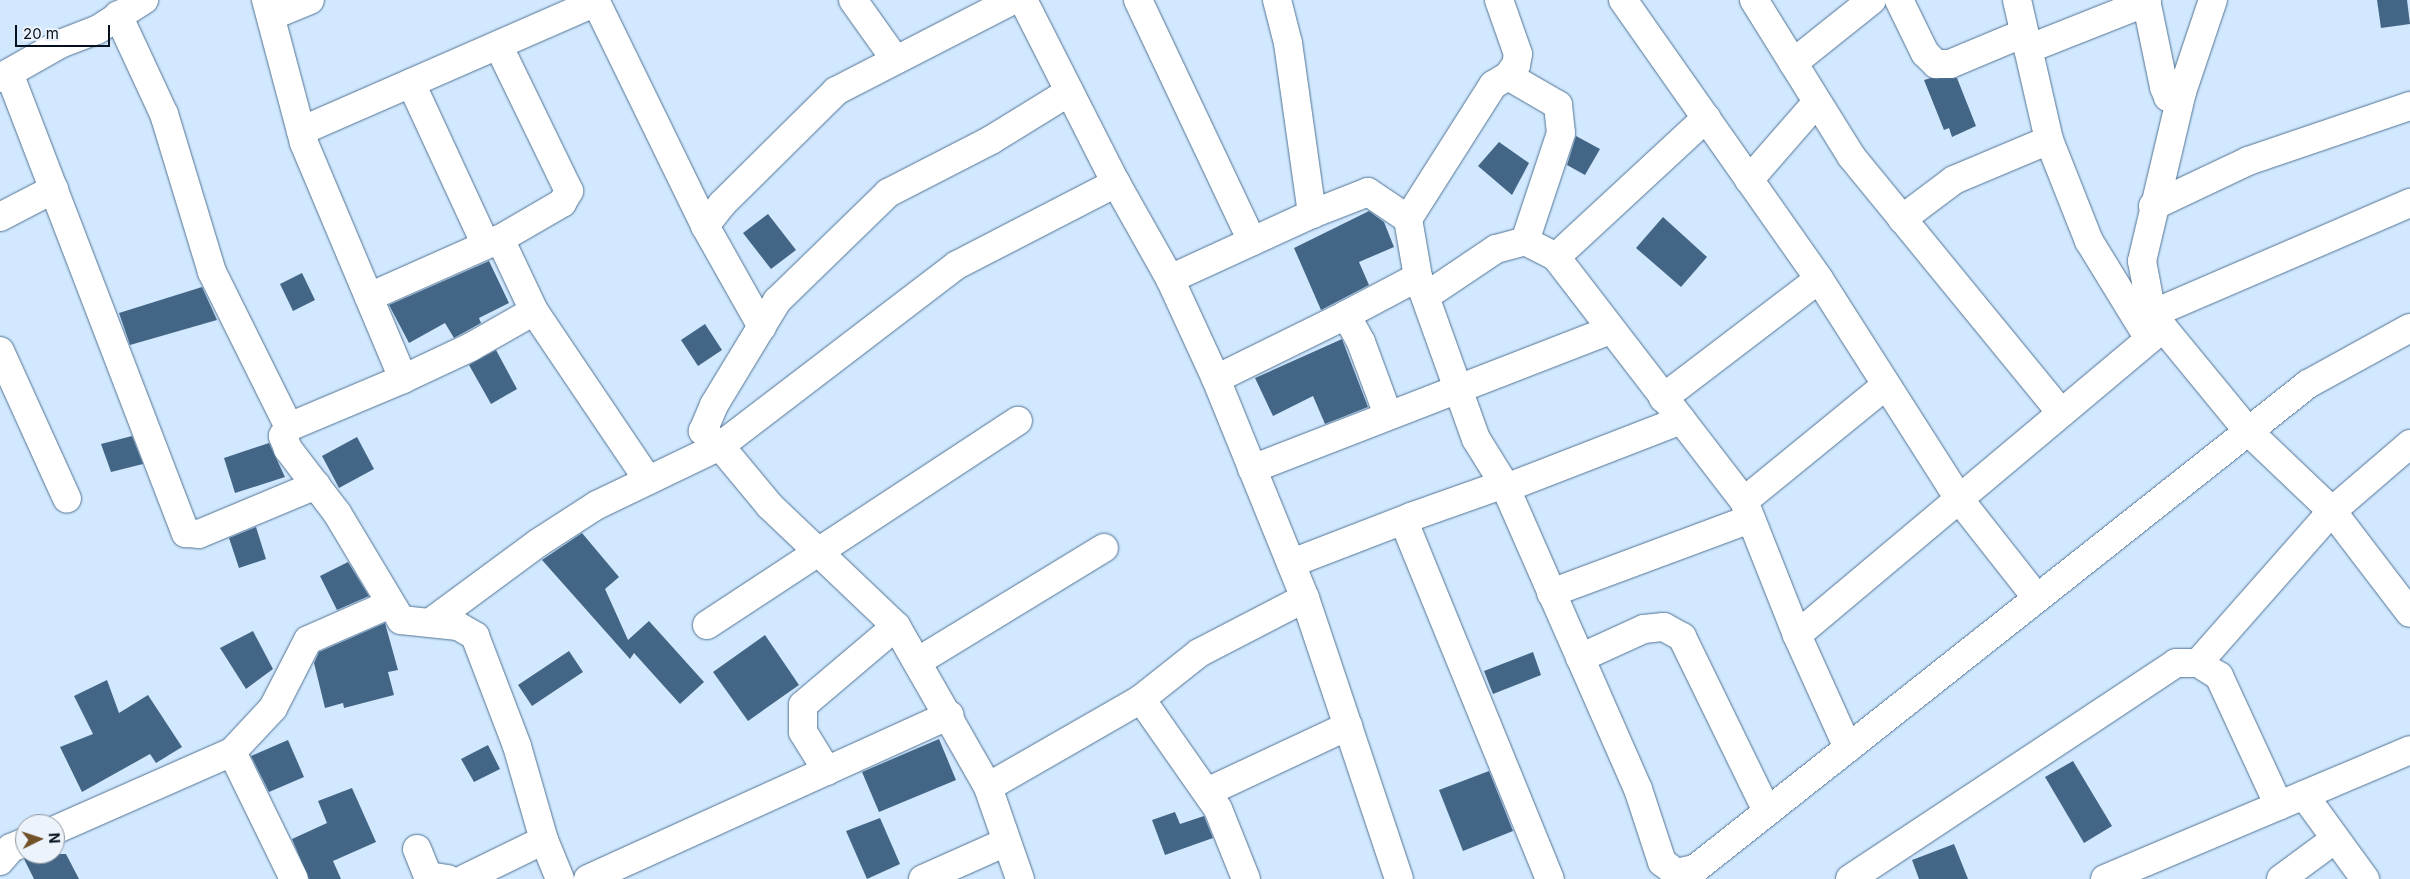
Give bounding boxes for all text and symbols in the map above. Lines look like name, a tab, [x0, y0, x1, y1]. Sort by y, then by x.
scale bar	[18, 15, 112, 47]
text: 20 m	[23, 24, 59, 43]
north arrow	[15, 814, 65, 864]
text: N	[46, 832, 63, 844]

